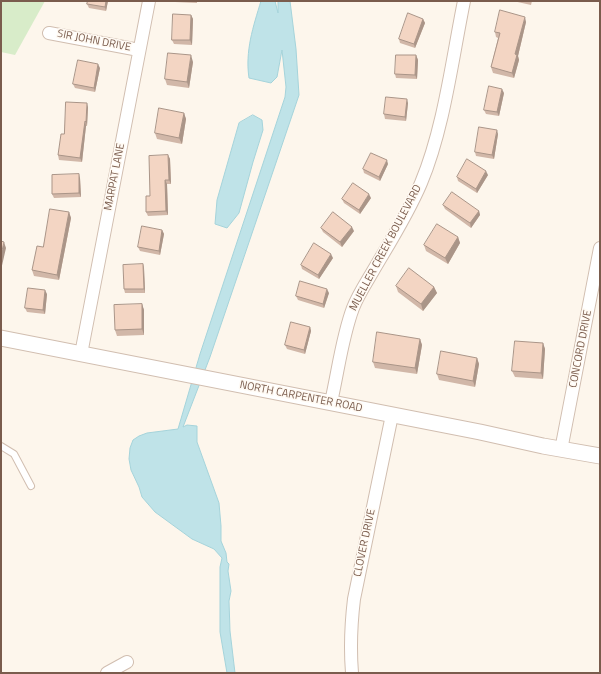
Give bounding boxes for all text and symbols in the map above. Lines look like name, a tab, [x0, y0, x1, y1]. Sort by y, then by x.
street label: SIR JOHN DRIVE	[56, 27, 132, 55]
street label: MARPAT LANE	[102, 142, 128, 212]
street label: MUELLER CREEK BOULEVARD	[347, 183, 425, 313]
street label: CONCORD DRIVE	[567, 309, 595, 389]
street label: NORTH CARPENTER ROAD	[238, 379, 364, 415]
street label: CLOVER DRIVE	[351, 508, 379, 578]

